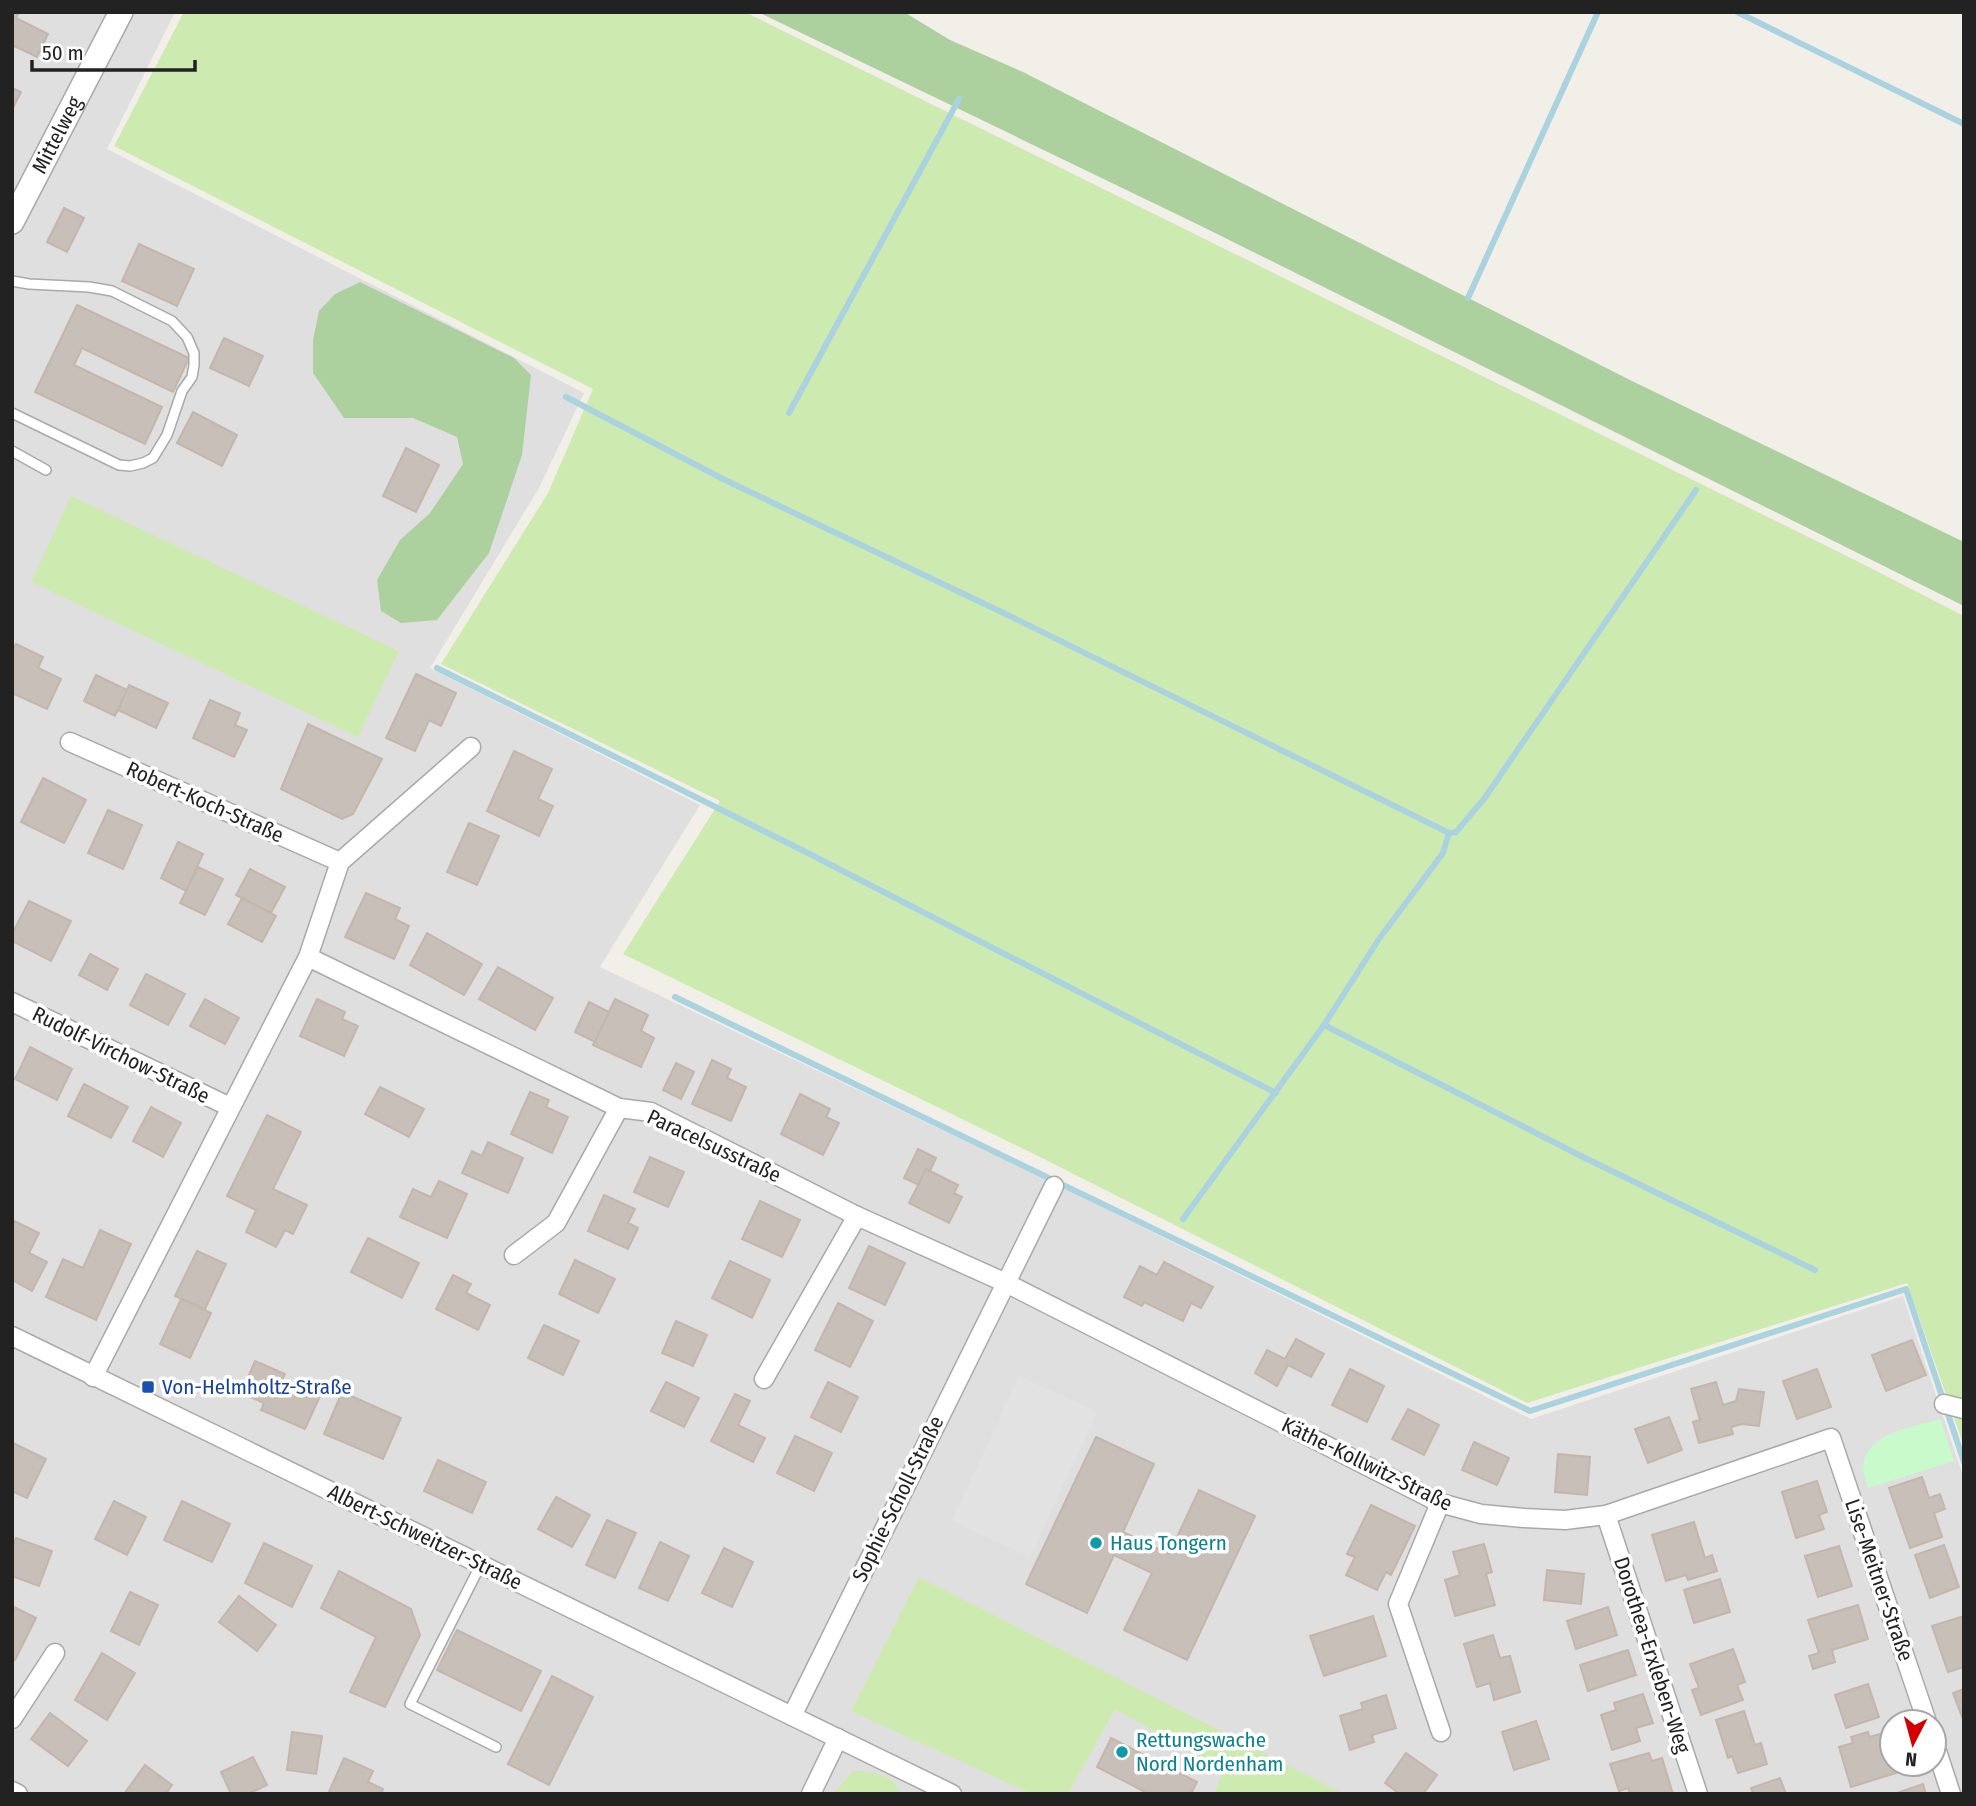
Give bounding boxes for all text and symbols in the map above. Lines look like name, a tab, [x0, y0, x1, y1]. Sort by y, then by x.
scale bar	[32, 28, 194, 72]
text: 50 m	[42, 40, 84, 66]
street label: Mittelweg	[26, 92, 88, 178]
street label: Robert-Koch-Straße	[122, 756, 288, 848]
street label: Rudolf-Virchow-Straße	[28, 1001, 214, 1109]
street label: Paracelsusstraße	[643, 1104, 785, 1188]
place label: Von-Helmholtz-Straße	[162, 1374, 352, 1400]
marker: Von-Helmholtz-Straße	[140, 1379, 156, 1395]
street label: Käthe-Kollwitz-Straße	[1277, 1411, 1457, 1517]
street label: Sophie-Scholl-Straße	[847, 1412, 949, 1586]
street label: Albert-Schweitzer-Straße	[324, 1479, 526, 1595]
street label: Lise-Meitner-Straße	[1839, 1495, 1919, 1665]
place label: Haus Tongern	[1110, 1530, 1227, 1556]
marker: Haus Tongern	[1088, 1535, 1104, 1551]
street label: Dorothea-Erxleben-Weg	[1608, 1553, 1696, 1757]
north arrow	[1878, 1708, 1948, 1778]
place label: Rettungswache Nord Nordenham	[1136, 1727, 1283, 1777]
marker: Rettungswache Nord Nordenham	[1114, 1744, 1130, 1760]
text: N	[1904, 1747, 1918, 1771]

